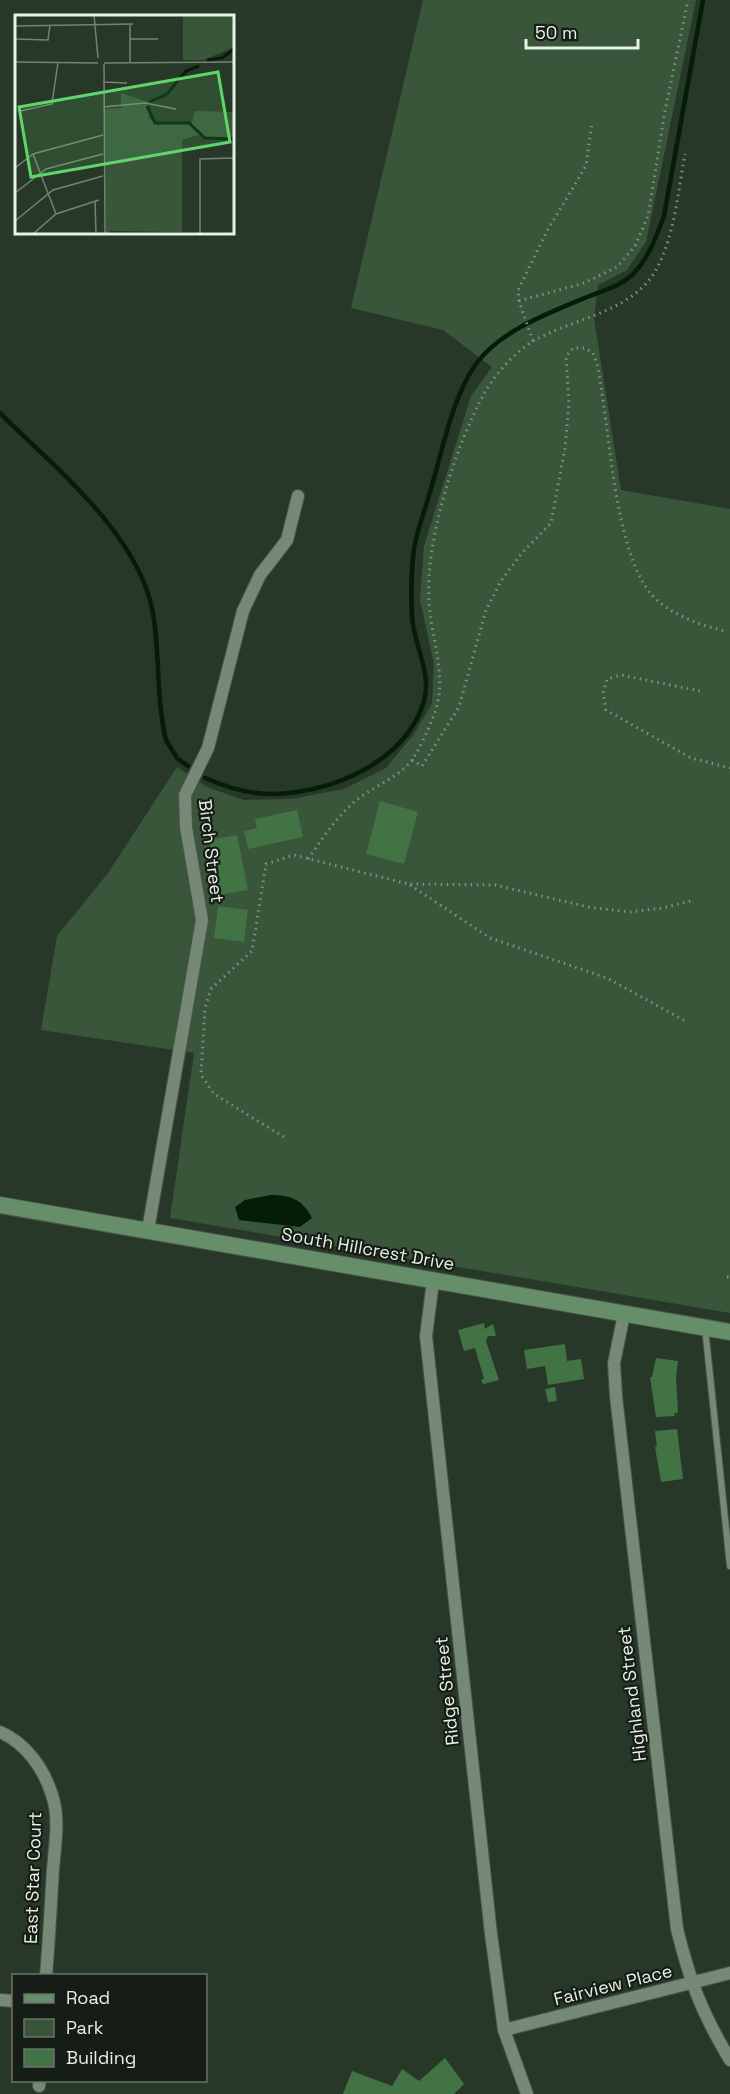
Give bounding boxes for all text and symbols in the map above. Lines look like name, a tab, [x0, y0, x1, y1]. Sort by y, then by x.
scale bar	[526, 12, 638, 50]
inset map	[15, 15, 234, 234]
text: 50 m	[535, 21, 577, 44]
street label: Birch Street	[194, 798, 229, 904]
street label: South Hillcrest Drive	[280, 1222, 456, 1275]
street label: Highland Street	[612, 1625, 651, 1763]
street label: Ridge Street	[429, 1636, 464, 1747]
street label: East Star Court	[19, 1811, 46, 1945]
street label: Fairview Place	[551, 1959, 675, 2010]
legend	[12, 1974, 207, 2082]
text: Road	[66, 1986, 110, 2009]
text: Park	[66, 2016, 104, 2039]
text: Building	[66, 2046, 136, 2069]

